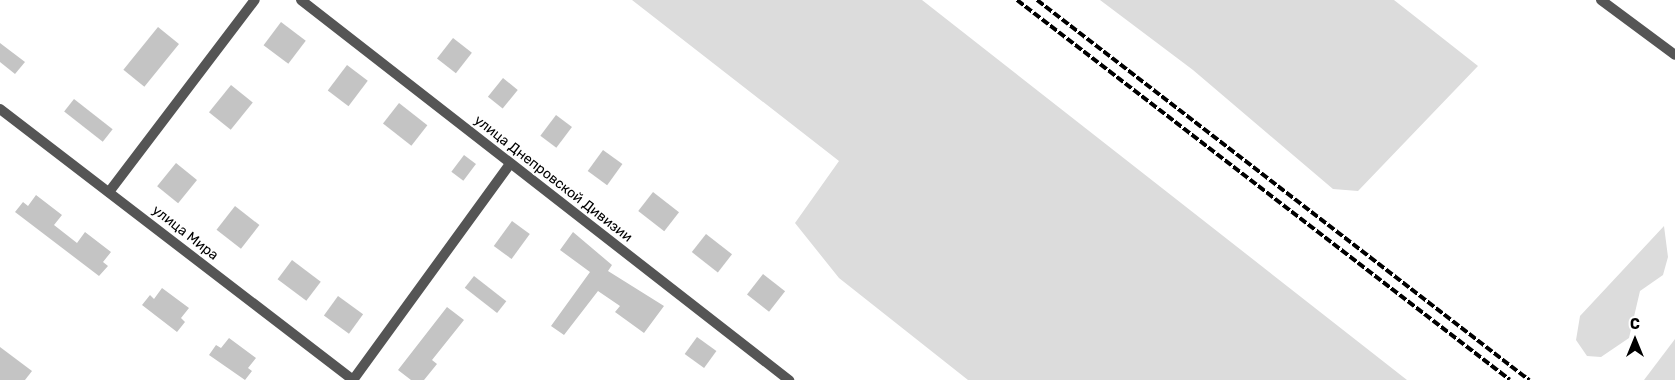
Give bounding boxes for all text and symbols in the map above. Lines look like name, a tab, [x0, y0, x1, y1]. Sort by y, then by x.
street label: улица Днепровской Дивизии	[470, 112, 636, 246]
street label: улица Мира	[149, 202, 221, 264]
north arrow	[1610, 315, 1660, 365]
text: С	[1630, 316, 1640, 333]

